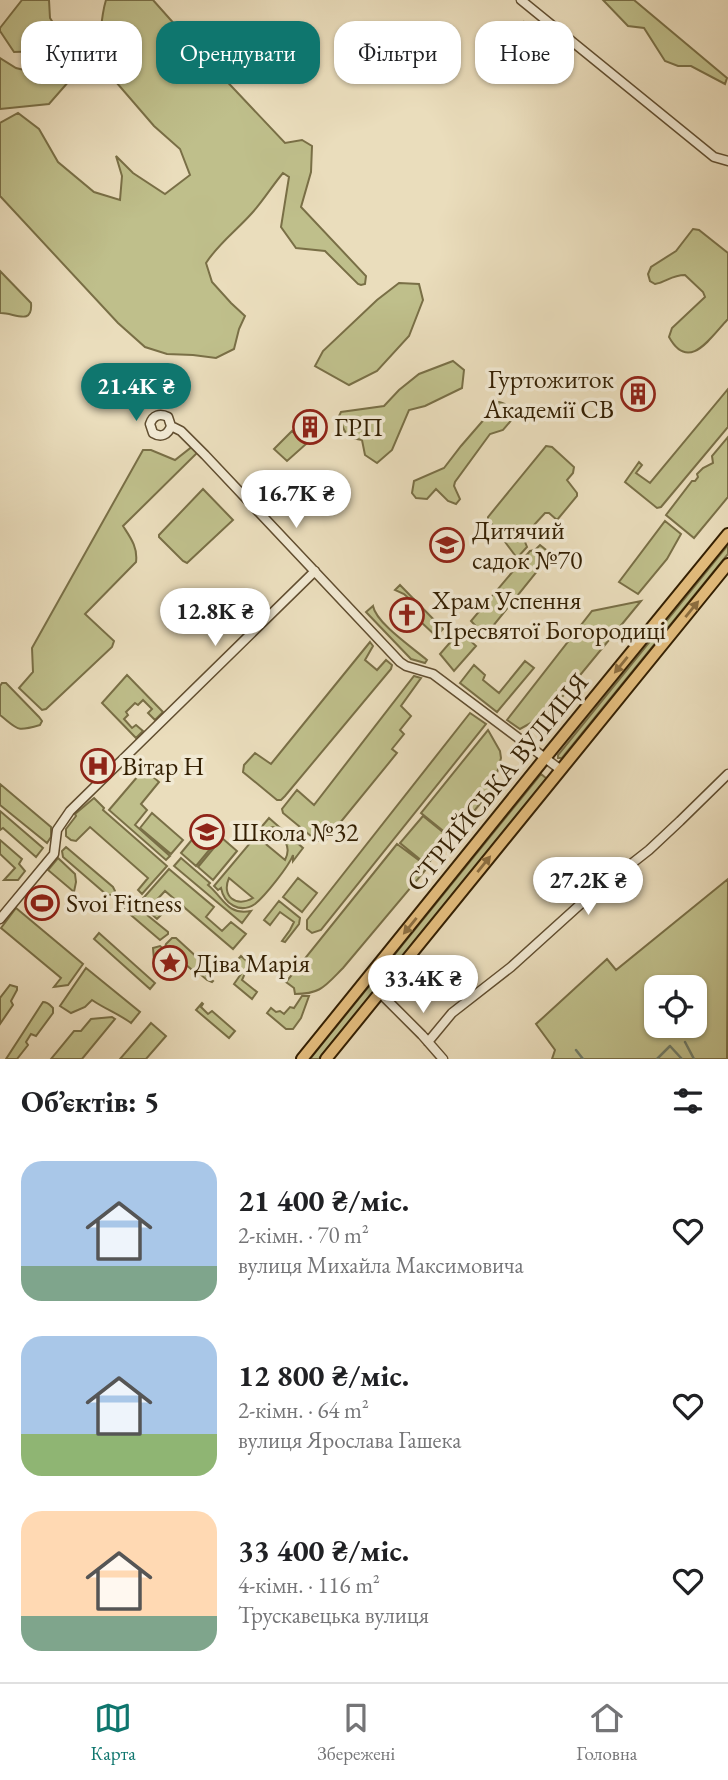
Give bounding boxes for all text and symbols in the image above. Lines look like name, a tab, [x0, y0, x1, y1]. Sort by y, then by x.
chip: Купити	[21, 21, 142, 84]
chip: Орендувати	[156, 21, 320, 84]
chip: Фільтри	[334, 21, 461, 84]
chip: Нове	[475, 21, 574, 84]
place label: Гуртожиток Академії СВ	[483, 362, 615, 426]
pin: 21.4K ₴	[71, 364, 201, 423]
text: 21.4K ₴	[97, 371, 175, 401]
building icon: Гуртожиток Академії СВ	[619, 375, 657, 413]
building icon: ГРП	[291, 408, 329, 446]
place label: ГРП	[334, 410, 383, 444]
pin: 16.7K ₴	[231, 470, 361, 530]
text: 16.7K ₴	[257, 478, 335, 508]
place label: Дитячий садок №70	[472, 513, 582, 577]
school or university icon: Дитячий садок №70	[428, 526, 466, 564]
place label: Храм Успення Пресвятої Богородиці	[431, 583, 666, 647]
pin: 12.8K ₴	[150, 588, 280, 648]
text: 12.8K ₴	[176, 596, 254, 626]
church icon: Храм Успення Пресвятої Богородиці	[388, 596, 426, 634]
one-way arrow	[684, 601, 699, 619]
one-way arrow	[614, 655, 629, 673]
street label: СТРИЙСЬКА ВУЛИЦЯ	[398, 666, 596, 898]
hospital icon: Вітар Н	[79, 747, 117, 785]
place label: Вітар Н	[122, 749, 204, 783]
school or university icon: Школа №32	[188, 813, 226, 851]
place label: Школа №32	[232, 815, 359, 849]
one-way arrow	[477, 856, 492, 874]
pin: 27.2K ₴	[523, 858, 653, 917]
text: 27.2K ₴	[549, 865, 627, 895]
sports icon: Svoi Fitness	[23, 884, 61, 922]
place label: Svoi Fitness	[66, 886, 182, 920]
one-way arrow	[403, 917, 418, 934]
place icon: Діва Марія	[151, 944, 189, 982]
place label: Діва Марія	[194, 946, 310, 980]
pin: 33.4K ₴	[358, 956, 488, 1015]
text: 33.4K ₴	[384, 963, 462, 993]
map controls	[644, 975, 707, 1038]
button: locate	[644, 975, 707, 1038]
text: Об’єктів: 5	[21, 1082, 160, 1121]
icon: filters	[669, 1082, 707, 1120]
text: 21 400 ₴/міс.	[238, 1181, 409, 1220]
icon: home	[77, 1189, 161, 1273]
icon: heart	[669, 1212, 707, 1250]
text: 2-кімн. · 70 m²	[238, 1220, 369, 1250]
text: вулиця Михайла Максимовича	[238, 1250, 524, 1280]
text: 12 800 ₴/міс.	[238, 1356, 409, 1395]
icon: home	[77, 1364, 161, 1448]
icon: heart	[669, 1387, 707, 1425]
text: 2-кімн. · 64 m²	[238, 1395, 369, 1425]
text: вулиця Ярослава Гашека	[238, 1425, 461, 1455]
text: 33 400 ₴/міс.	[238, 1531, 409, 1570]
icon: home	[77, 1539, 161, 1623]
icon: heart	[669, 1562, 707, 1600]
text: 4-кімн. · 116 m²	[238, 1570, 380, 1600]
text: Трускавецька вулиця	[238, 1600, 429, 1630]
tab: Карта	[91, 1699, 136, 1766]
tab: Збережені	[317, 1699, 395, 1766]
tab: Головна	[576, 1699, 637, 1766]

